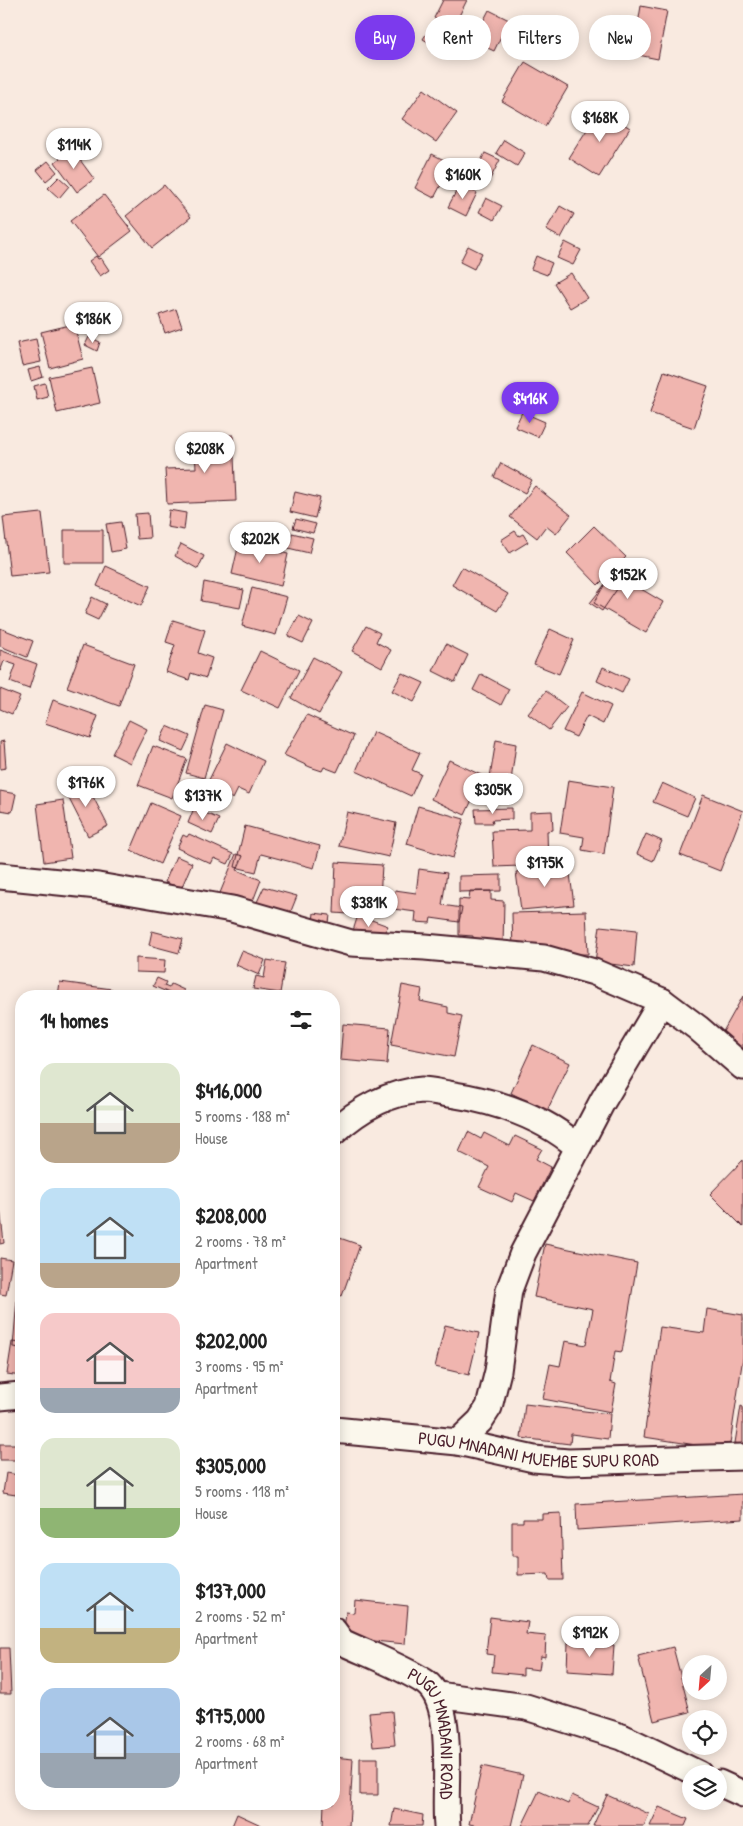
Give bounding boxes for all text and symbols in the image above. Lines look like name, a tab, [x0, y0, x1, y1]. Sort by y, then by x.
chip: Buy	[355, 15, 415, 60]
chip: Rent	[425, 15, 491, 60]
chip: Filters	[501, 15, 579, 60]
chip: New	[589, 15, 651, 60]
pin: $168K	[565, 100, 635, 143]
text: $168K	[582, 106, 618, 128]
pin: $114K	[39, 128, 109, 170]
text: $114K	[57, 133, 91, 155]
pin: $160K	[428, 158, 498, 200]
text: $160K	[445, 163, 481, 185]
pin: $186K	[58, 302, 128, 344]
text: $186K	[75, 307, 111, 329]
pin: $416K	[495, 382, 565, 424]
text: $416K	[513, 387, 547, 409]
pin: $208K	[170, 432, 240, 474]
text: $208K	[186, 437, 224, 459]
pin: $202K	[225, 522, 295, 564]
text: $202K	[241, 527, 279, 549]
pin: $152K	[593, 558, 663, 600]
text: $152K	[610, 563, 646, 585]
pin: $176K	[51, 766, 121, 808]
text: $176K	[68, 771, 104, 793]
pin: $305K	[458, 772, 528, 815]
pin: $137K	[168, 778, 238, 821]
text: $305K	[474, 778, 512, 800]
text: $137K	[184, 784, 222, 806]
pin: $175K	[510, 846, 580, 888]
text: $175K	[527, 851, 563, 873]
pin: $381K	[334, 886, 404, 928]
text: $381K	[351, 891, 387, 913]
text: 14 homes	[40, 1006, 108, 1035]
icon: filters	[287, 1006, 315, 1034]
text: $416,000	[195, 1076, 262, 1105]
icon: home	[80, 1083, 140, 1143]
text: 5 rooms · 188 m²	[195, 1105, 290, 1127]
text: House	[195, 1127, 228, 1149]
text: $208,000	[195, 1201, 266, 1230]
icon: home	[80, 1208, 140, 1268]
text: 2 rooms · 78 m²	[195, 1230, 286, 1252]
text: Apartment	[195, 1252, 258, 1274]
text: $202,000	[195, 1326, 267, 1355]
icon: home	[80, 1333, 140, 1393]
text: 3 rooms · 95 m²	[195, 1355, 283, 1377]
text: Apartment	[195, 1377, 258, 1399]
street label: PUGU MNADANI MUEMBE SUPU ROAD	[417, 1425, 659, 1474]
text: $305,000	[195, 1451, 266, 1480]
icon: home	[80, 1458, 140, 1518]
text: 5 rooms · 118 m²	[195, 1480, 289, 1502]
text: House	[195, 1502, 228, 1524]
text: $137,000	[195, 1576, 266, 1605]
icon: home	[80, 1583, 140, 1643]
text: 2 rooms · 52 m²	[195, 1605, 285, 1627]
pin: $192K	[555, 1616, 625, 1658]
text: $192K	[572, 1621, 608, 1643]
text: Apartment	[195, 1627, 258, 1649]
north arrow	[682, 1655, 728, 1700]
map controls	[682, 1655, 727, 1810]
street label: PUGU MNADANI ROAD	[403, 1661, 460, 1800]
text: $175,000	[195, 1701, 265, 1730]
icon: home	[80, 1708, 140, 1768]
button: locate	[682, 1710, 727, 1755]
text: 2 rooms · 68 m²	[195, 1730, 284, 1752]
text: Apartment	[195, 1752, 258, 1774]
button: layers	[682, 1765, 727, 1810]

